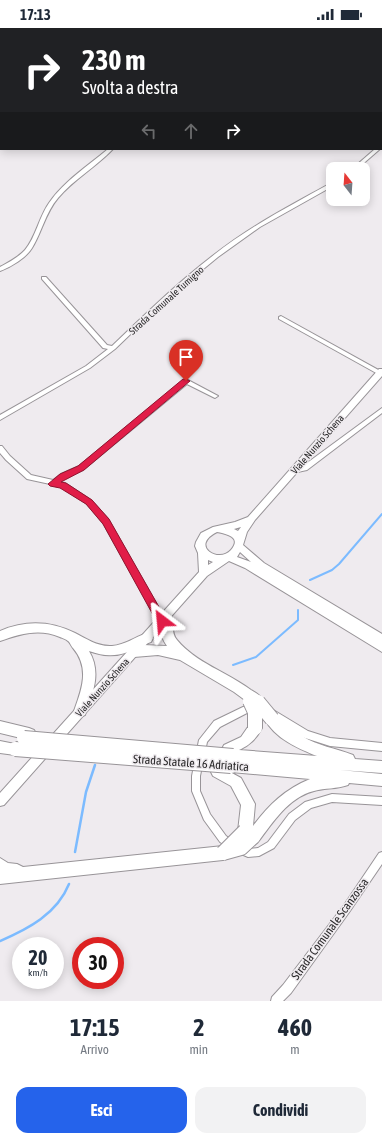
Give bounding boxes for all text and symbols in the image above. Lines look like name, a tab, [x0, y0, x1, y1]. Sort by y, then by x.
text: 17:13	[20, 6, 51, 23]
icon: right	[16, 44, 68, 96]
text: 230 m	[82, 44, 145, 76]
text: Svolta a destra	[82, 77, 178, 98]
icon: left	[138, 120, 160, 142]
icon: ahead	[180, 120, 202, 142]
icon: right	[222, 120, 244, 142]
north arrow	[326, 162, 370, 206]
map controls	[326, 162, 370, 206]
street label: Strada Comunale Tumigno	[127, 264, 206, 337]
pin	[169, 340, 203, 381]
icon: arrive	[175, 346, 197, 368]
street label: Viale Nunzio Schena	[289, 412, 346, 476]
position arrow	[141, 600, 183, 642]
street label: Viale Nunzio Schena	[73, 656, 132, 719]
street label: Strada Statale 16 Adriatica	[133, 752, 249, 774]
street label: Strada Comunale Scanzossa	[288, 875, 372, 983]
speed limit sign: 30	[72, 937, 124, 989]
text: 20	[29, 946, 47, 969]
text: km/h	[28, 967, 48, 978]
text: 17:15	[70, 1014, 119, 1041]
text: 2	[193, 1014, 204, 1041]
text: 460	[278, 1014, 312, 1041]
text: Arrivo	[81, 1042, 109, 1057]
text: min	[189, 1042, 208, 1057]
text: m	[290, 1042, 300, 1057]
button: Esci	[16, 1087, 187, 1133]
button: Condividi	[195, 1087, 366, 1133]

